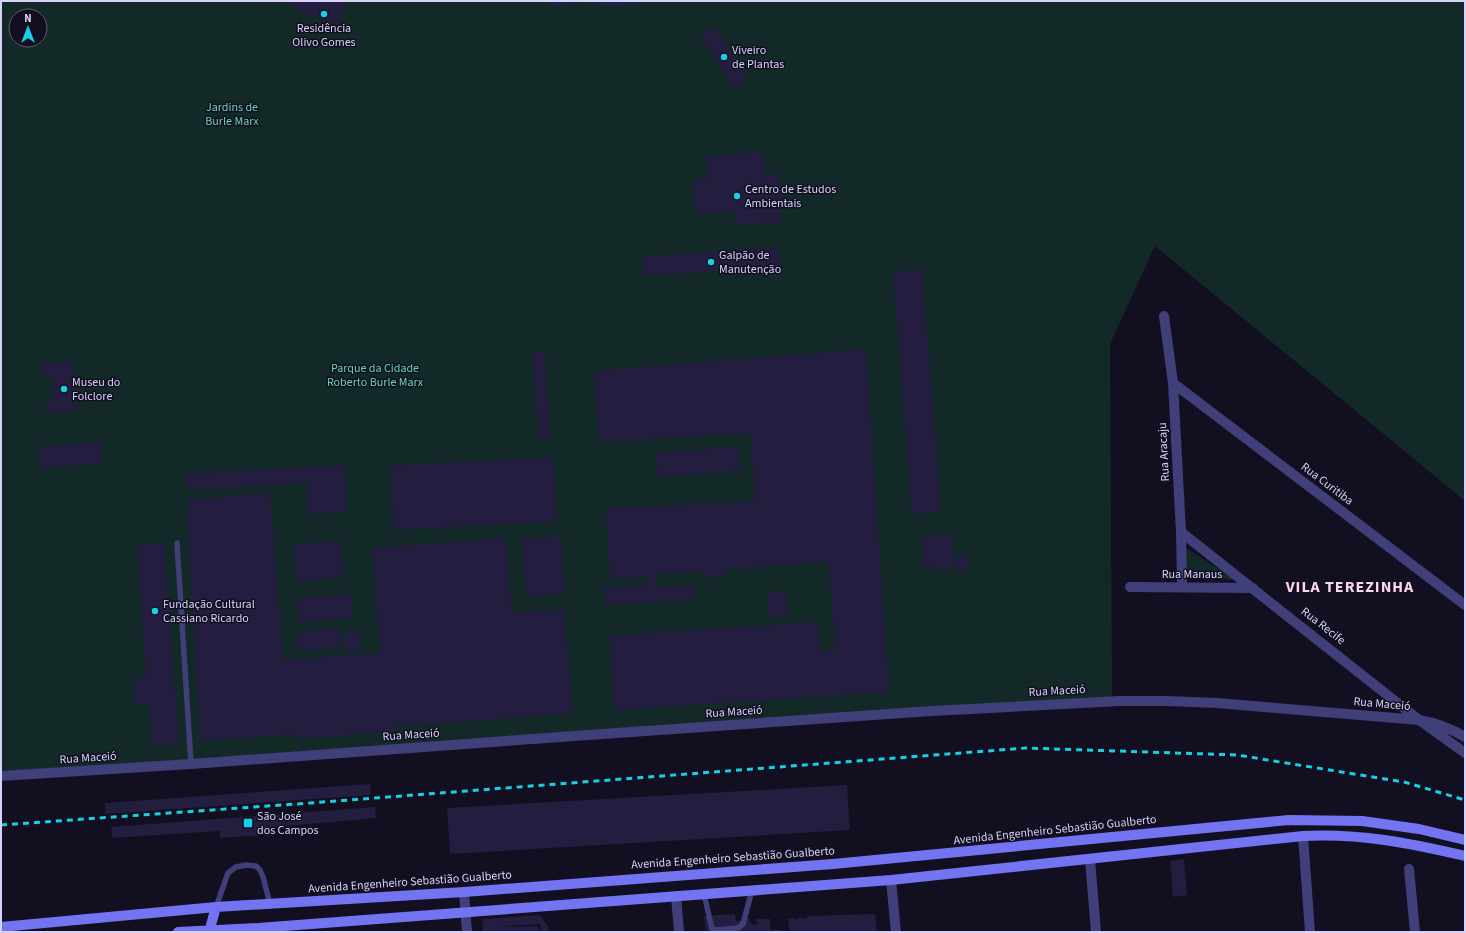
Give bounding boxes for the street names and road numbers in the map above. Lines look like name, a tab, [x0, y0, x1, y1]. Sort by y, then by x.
street label: Rua Aracaju	[1154, 422, 1174, 482]
street label: Rua Curitiba	[1297, 459, 1357, 509]
street label: Rua Manaus	[1162, 566, 1222, 583]
street label: Rua Recife	[1297, 603, 1349, 649]
street label: Rua Maceió	[1028, 681, 1086, 701]
street label: Rua Maceió	[1353, 693, 1411, 715]
street label: Rua Maceió	[705, 702, 763, 722]
street label: Rua Maceió	[382, 725, 440, 745]
street label: Rua Maceió	[59, 748, 117, 768]
street label: Avenida Engenheiro Sebastião Gualberto	[953, 811, 1157, 849]
street label: Avenida Engenheiro Sebastião Gualberto	[631, 842, 835, 874]
street label: Avenida Engenheiro Sebastião Gualberto	[308, 866, 512, 898]

